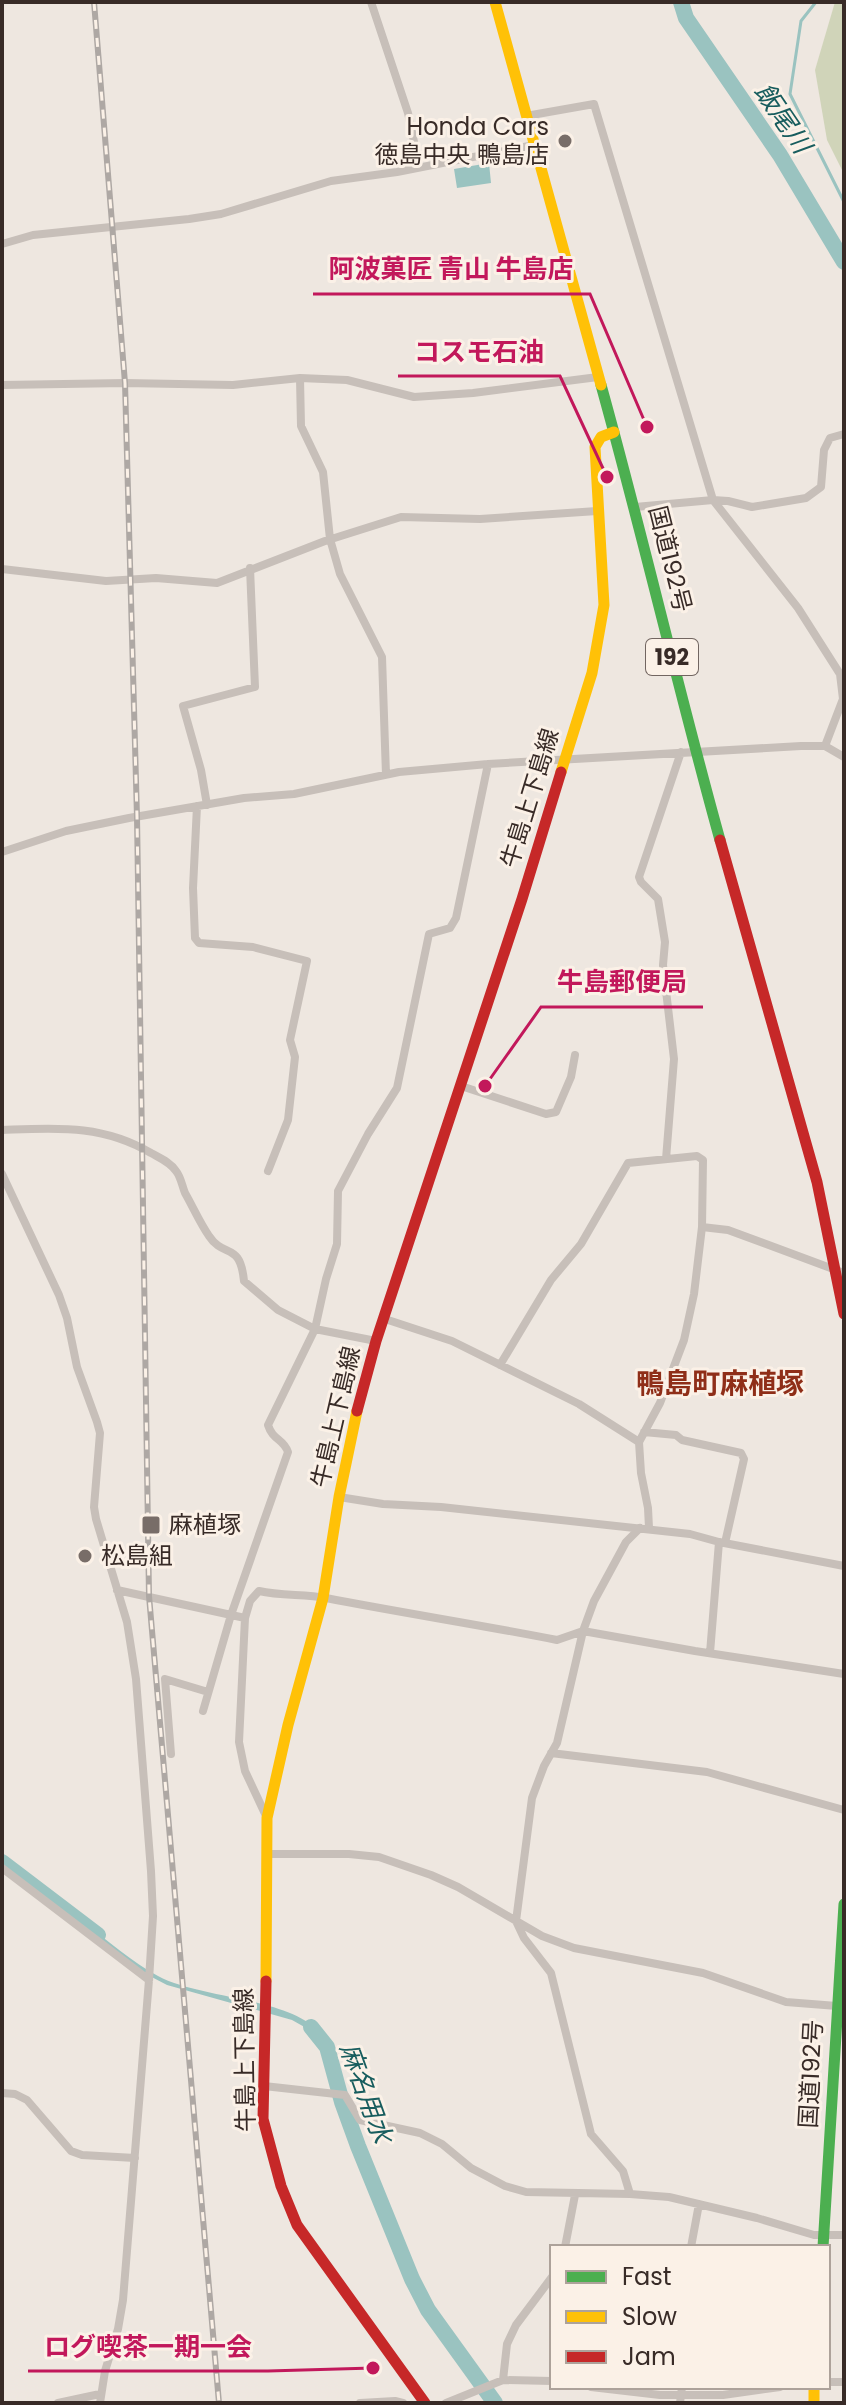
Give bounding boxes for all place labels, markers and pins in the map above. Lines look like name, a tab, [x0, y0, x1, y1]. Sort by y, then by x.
place label: Honda Cars 徳島中央 鴨島店	[375, 110, 549, 171]
marker: Honda Cars 徳島中央 鴨島店	[556, 132, 574, 150]
callout: 阿波菓匠 青山 牛島店	[313, 244, 590, 294]
callout: コスモ石油	[398, 326, 560, 376]
callout: 牛島郵便局	[541, 957, 703, 1007]
place label: 麻植塚	[169, 1508, 241, 1541]
marker: 麻植塚	[140, 1514, 162, 1536]
place label: 松島組	[101, 1539, 173, 1572]
marker: 松島組	[76, 1547, 94, 1565]
callout: ログ喫茶一期一会	[28, 2321, 268, 2371]

